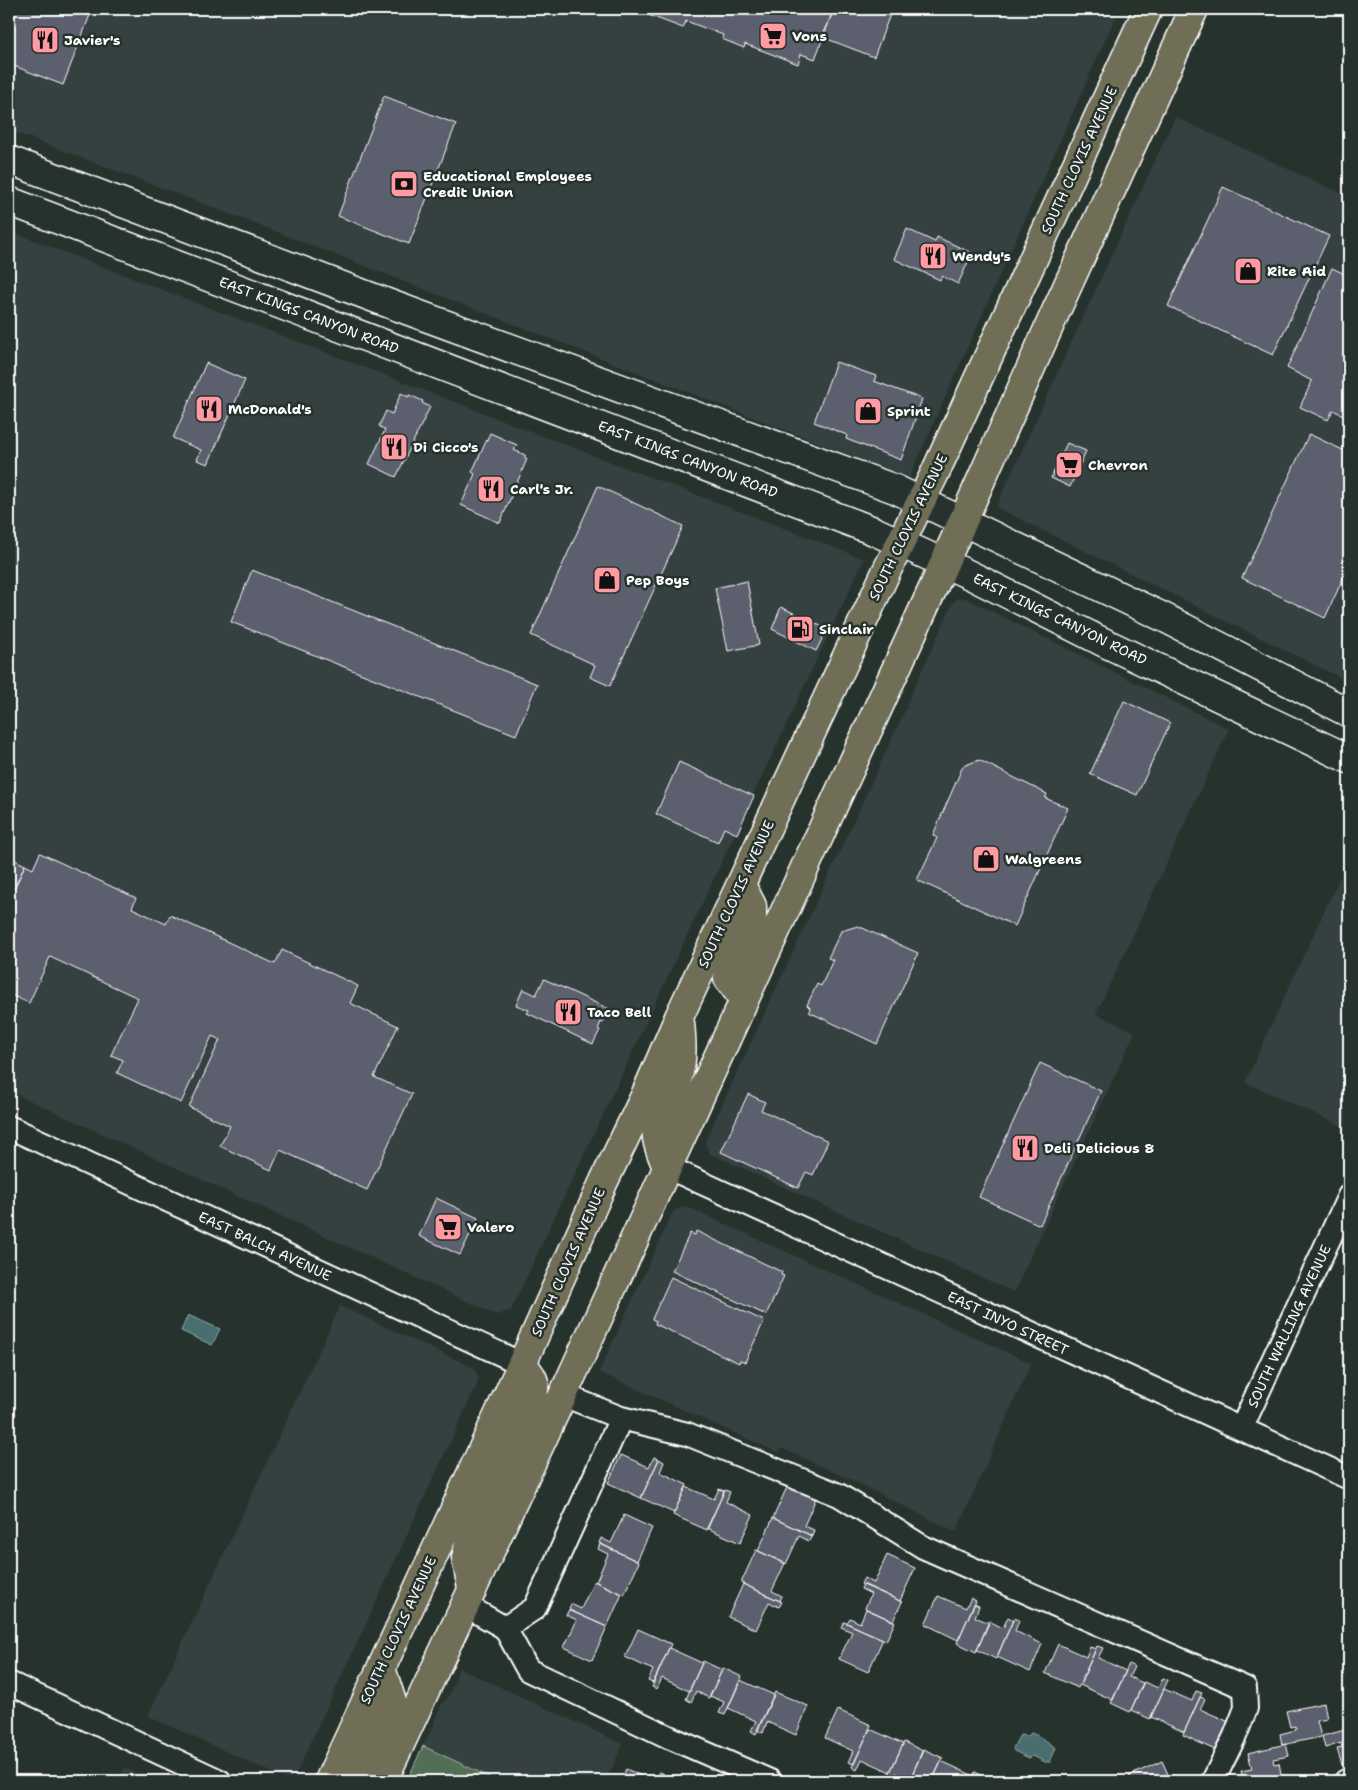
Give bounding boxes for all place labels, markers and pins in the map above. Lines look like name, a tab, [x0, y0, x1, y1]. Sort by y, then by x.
supermarket icon: Vons	[758, 21, 788, 51]
restaurant icon: Javier's	[30, 25, 60, 55]
place label: Vons	[792, 27, 827, 45]
place label: Javier's	[64, 31, 120, 49]
place label: Educational Employees Credit Union	[423, 167, 592, 201]
bank icon: Educational Employees Credit Union	[389, 169, 419, 199]
restaurant icon: Wendy's	[918, 241, 948, 271]
place label: Wendy's	[952, 247, 1011, 265]
shop icon: Rite Aid	[1233, 256, 1263, 286]
place label: Rite Aid	[1267, 262, 1326, 280]
restaurant icon: McDonald's	[194, 394, 224, 424]
shop icon: Sprint	[853, 396, 883, 426]
place label: McDonald's	[228, 400, 312, 418]
place label: Sprint	[887, 402, 931, 420]
restaurant icon: Di Cicco's	[379, 432, 409, 462]
place label: Di Cicco's	[413, 438, 478, 456]
supermarket icon: Chevron	[1054, 450, 1084, 480]
place label: Chevron	[1088, 456, 1148, 474]
restaurant icon: Carl's Jr.	[476, 474, 506, 504]
place label: Carl's Jr.	[510, 480, 573, 498]
shop icon: Pep Boys	[592, 565, 622, 595]
place label: Pep Boys	[626, 571, 689, 589]
fuel station icon: Sinclair	[785, 614, 815, 644]
place label: Sinclair	[819, 620, 874, 638]
shop icon: Walgreens	[971, 844, 1001, 874]
place label: Walgreens	[1005, 850, 1082, 868]
restaurant icon: Taco Bell	[553, 997, 583, 1027]
place label: Taco Bell	[587, 1003, 651, 1021]
restaurant icon: Deli Delicious 8	[1010, 1133, 1040, 1163]
place label: Deli Delicious 8	[1044, 1139, 1155, 1157]
supermarket icon: Valero	[433, 1212, 463, 1242]
place label: Valero	[467, 1218, 514, 1236]

